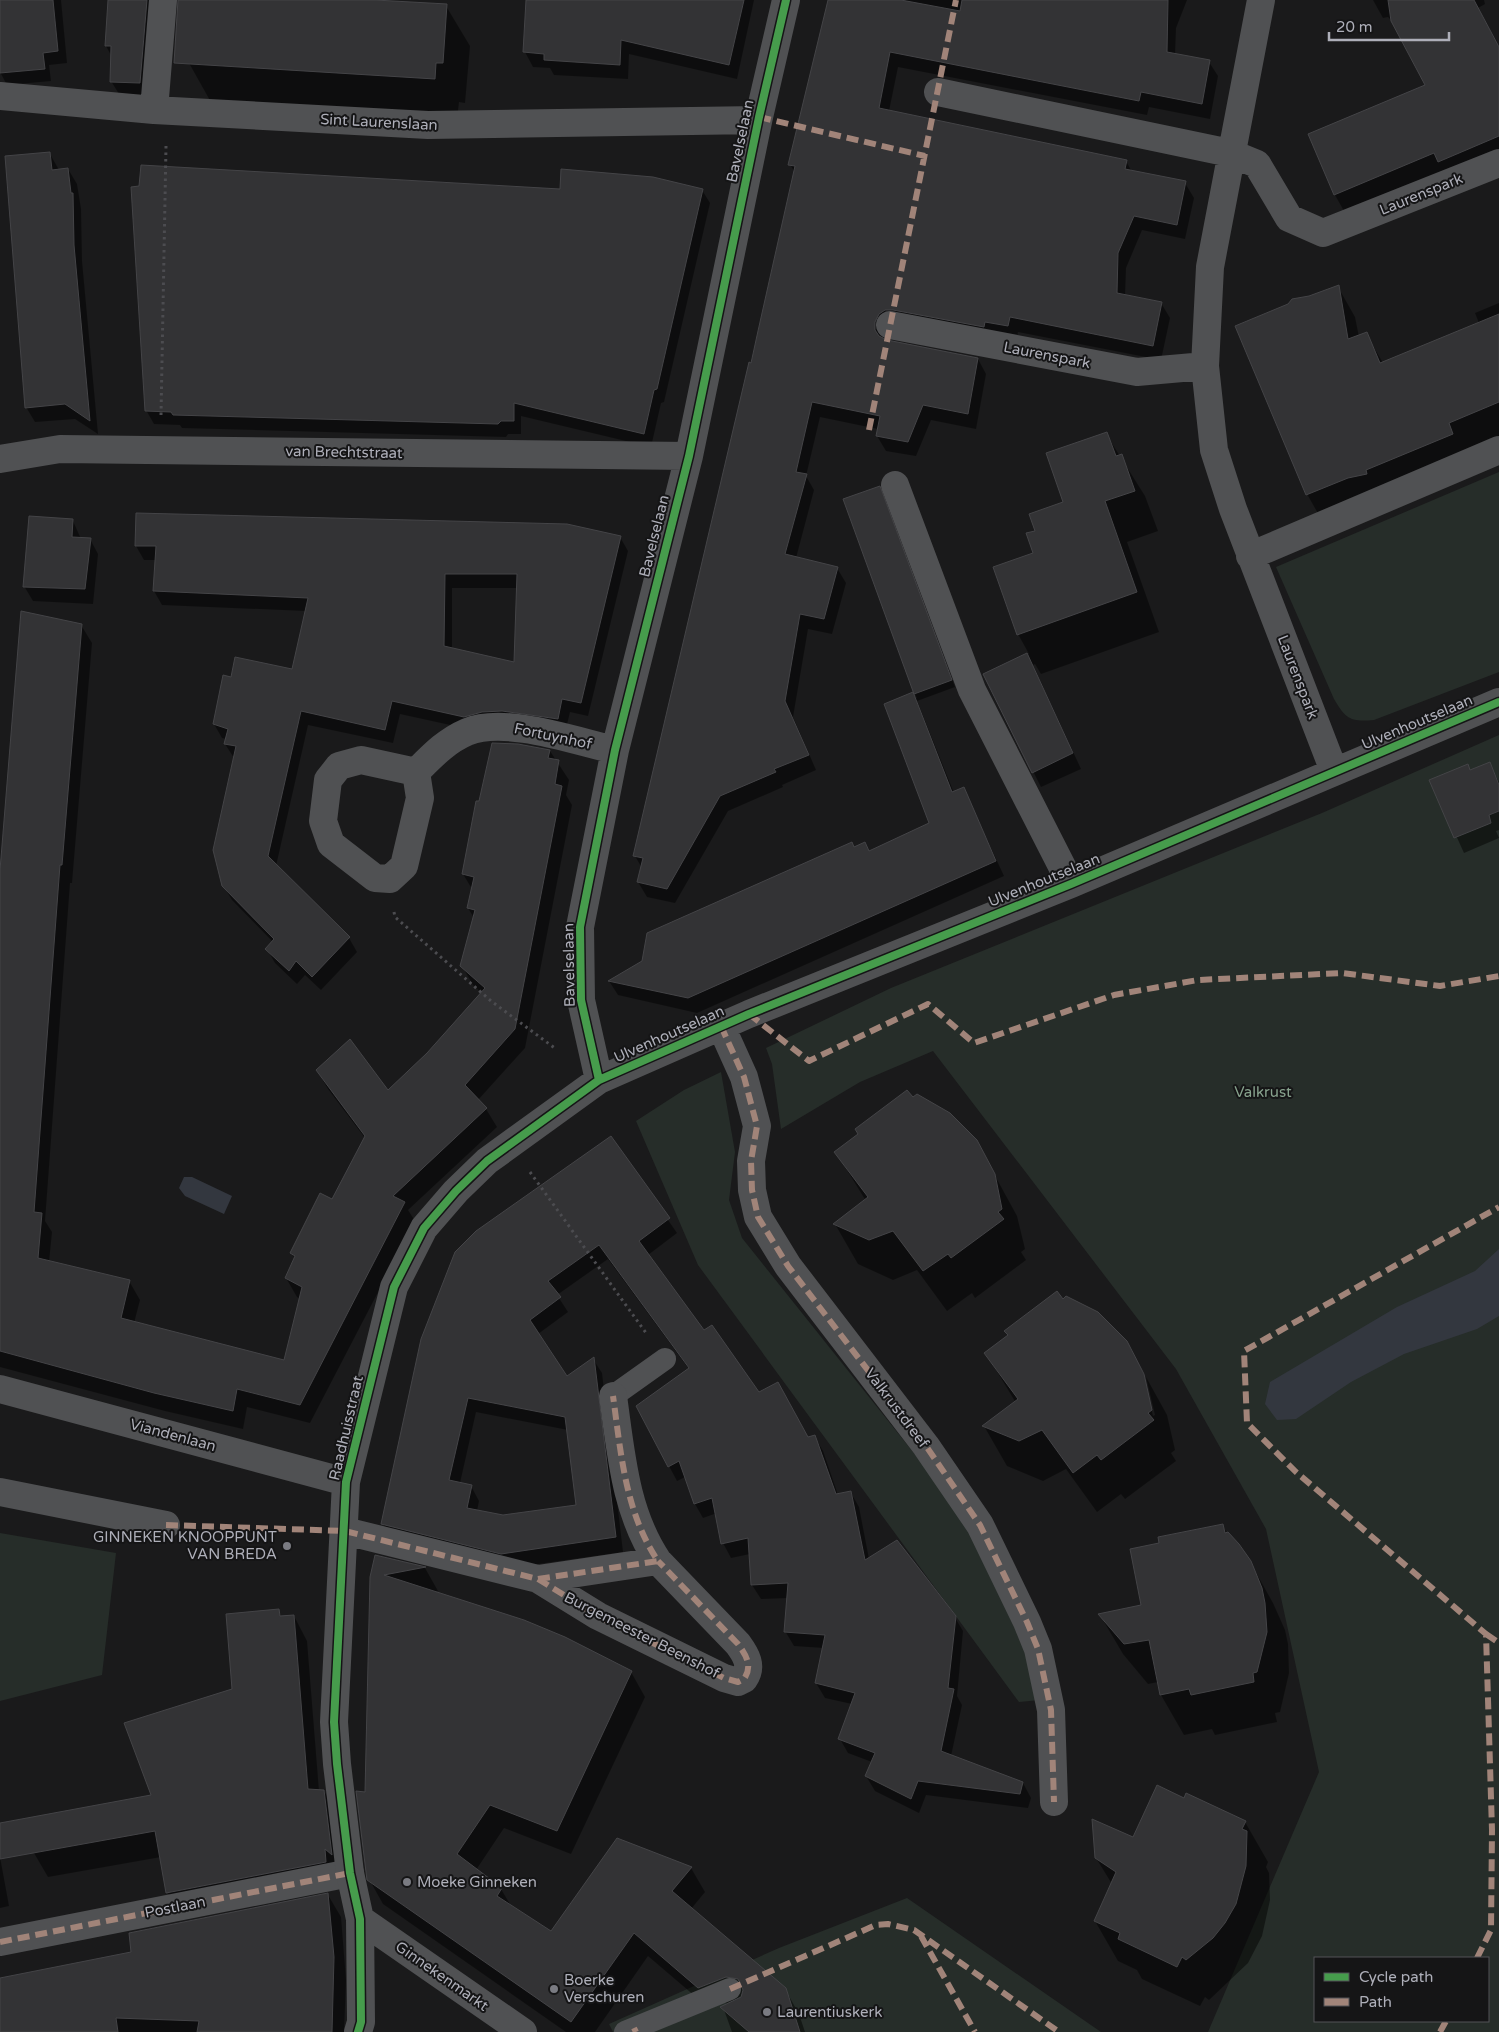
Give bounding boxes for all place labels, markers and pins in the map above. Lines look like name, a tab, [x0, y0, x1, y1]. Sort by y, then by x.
place label: GINNEKEN KNOOPPUNT VAN BREDA	[93, 1528, 277, 1563]
marker: GINNEKEN KNOOPPUNT VAN BREDA	[281, 1540, 293, 1552]
place label: Moeke Ginneken	[417, 1873, 537, 1891]
marker: Moeke Ginneken	[401, 1876, 413, 1888]
place label: Boerke Verschuren	[564, 1971, 644, 2006]
marker: Boerke Verschuren	[548, 1983, 560, 1995]
place label: Laurentiuskerk	[777, 2003, 882, 2021]
marker: Laurentiuskerk	[761, 2006, 773, 2018]

